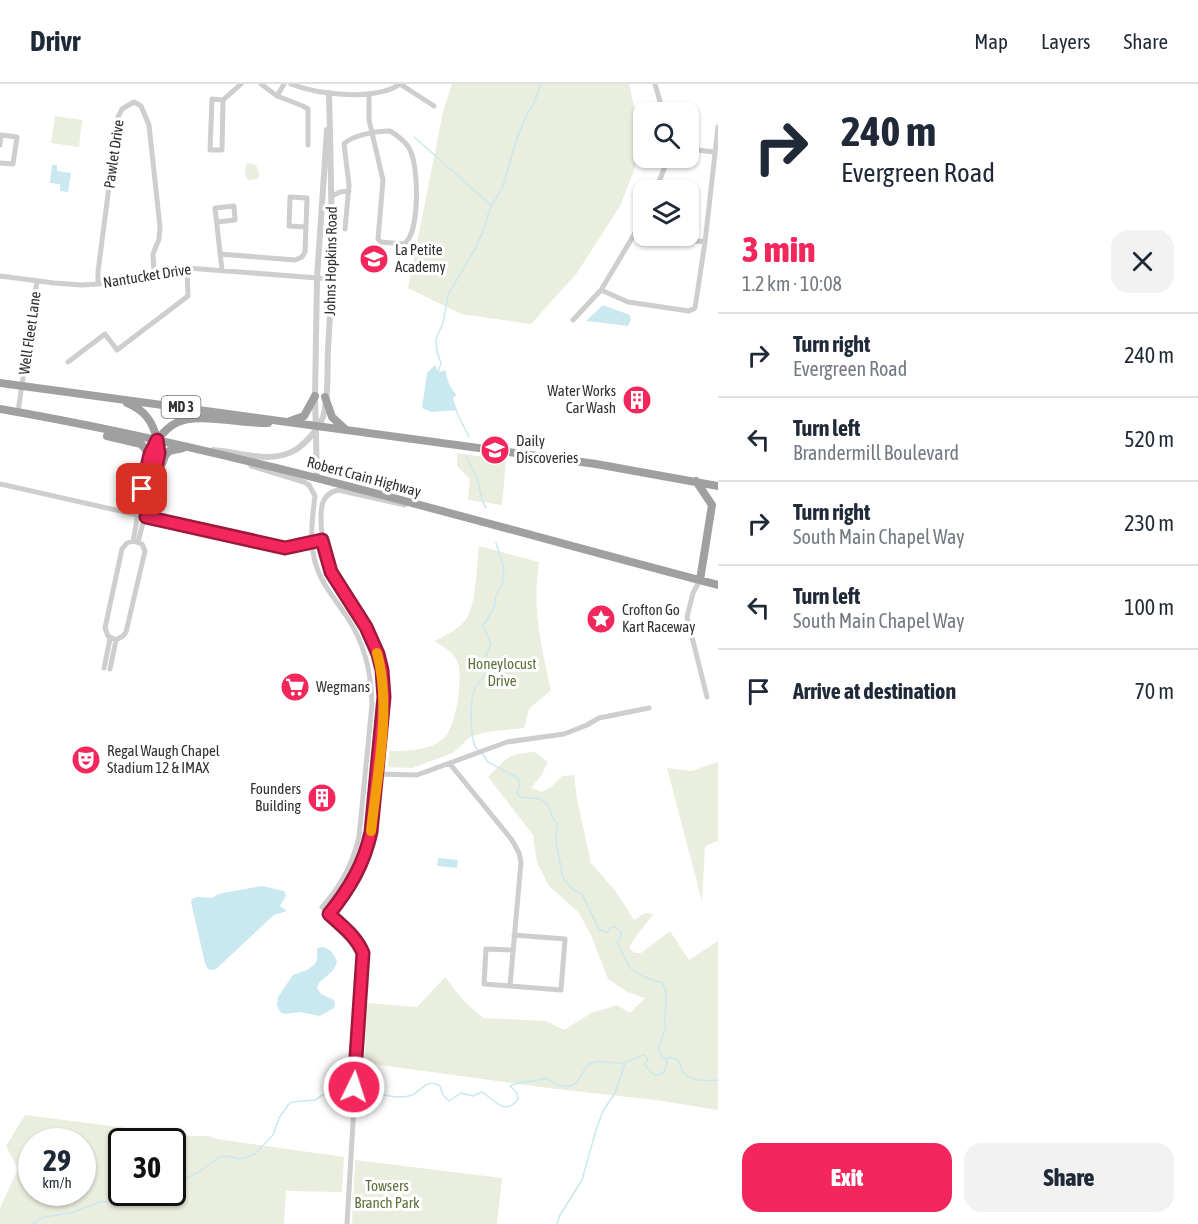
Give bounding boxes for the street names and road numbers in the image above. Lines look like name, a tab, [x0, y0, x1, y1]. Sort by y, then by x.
street label: Pawlet Drive	[100, 118, 127, 189]
street label: Johns Hopkins Road	[321, 206, 340, 316]
street label: Nantucket Drive	[102, 260, 192, 291]
street label: Well Fleet Lane	[15, 290, 44, 376]
road number: MD 3	[162, 396, 201, 418]
street label: Robert Crain Highway	[305, 453, 423, 500]

